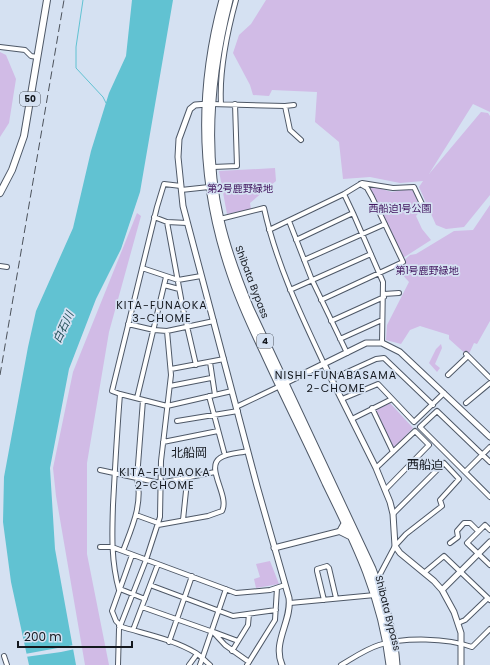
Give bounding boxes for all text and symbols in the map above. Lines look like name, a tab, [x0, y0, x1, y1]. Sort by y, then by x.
road number: 50	[20, 92, 40, 106]
park label: 第2号鹿野緑地	[207, 181, 274, 196]
park label: 西船迫1号公園	[368, 201, 432, 216]
street label: Shibata Bypass	[231, 243, 273, 321]
park label: 第1号鹿野緑地	[395, 263, 460, 278]
district label: KITA-FUNAOKA 3-CHOME	[116, 297, 208, 326]
water label: 白石川	[49, 308, 78, 345]
road number: 4	[257, 334, 273, 348]
district label: NISHI-FUNABASAMA 2-CHOME	[275, 367, 397, 396]
district label: 北船岡	[171, 444, 207, 461]
district label: 西船迫	[407, 456, 443, 473]
district label: KITA-FUNAOKA 2-CHOME	[119, 464, 211, 493]
street label: Shibata Bypass	[371, 574, 405, 652]
scale bar	[18, 623, 132, 649]
text: 200 m	[24, 628, 62, 645]

